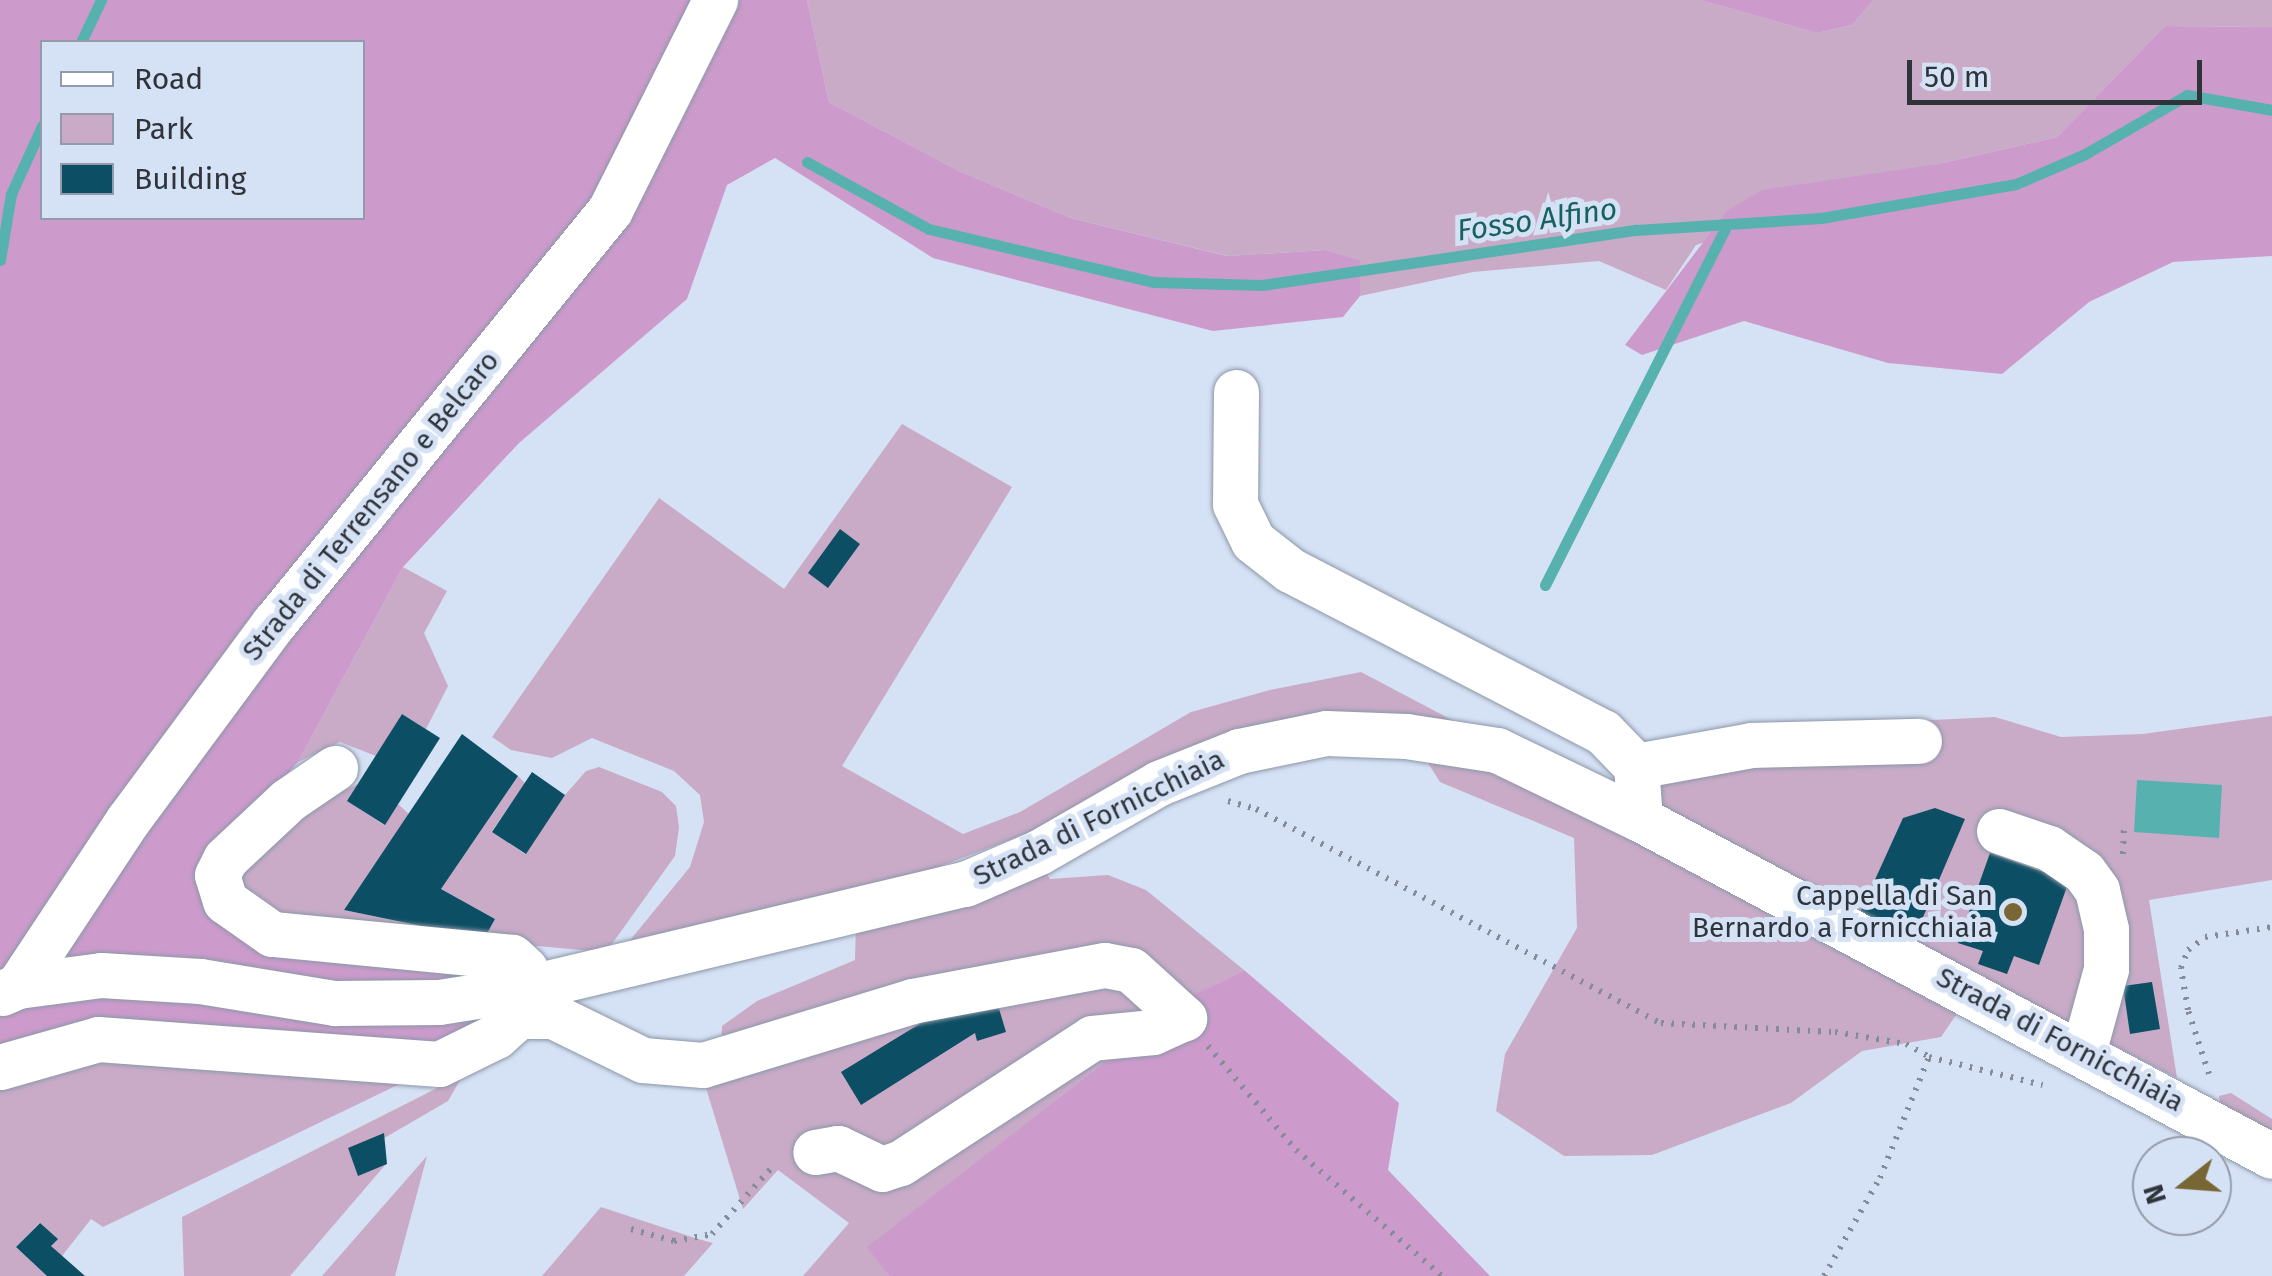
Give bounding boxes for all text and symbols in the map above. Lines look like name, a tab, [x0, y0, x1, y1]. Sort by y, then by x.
legend	[40, 40, 365, 220]
scale bar	[1912, 40, 2207, 102]
text: 50 m	[1924, 59, 1989, 95]
text: Road	[134, 61, 203, 97]
text: Park	[134, 111, 193, 147]
text: Building	[134, 161, 246, 197]
water label: Fosso Alfino	[1455, 191, 1619, 249]
street label: Strada di Terrensano e Belcaro	[236, 344, 506, 668]
street label: Strada di Fornicchiaia	[968, 743, 1230, 893]
place label: Cappella di San Bernardo a Fornicchiaia	[1692, 879, 1993, 945]
marker: Cappella di San Bernardo a Fornicchiaia	[2002, 901, 2024, 923]
street label: Strada di Fornicchiaia	[1931, 961, 2189, 1119]
north arrow	[2132, 1136, 2232, 1236]
text: N	[2136, 1181, 2173, 1208]

